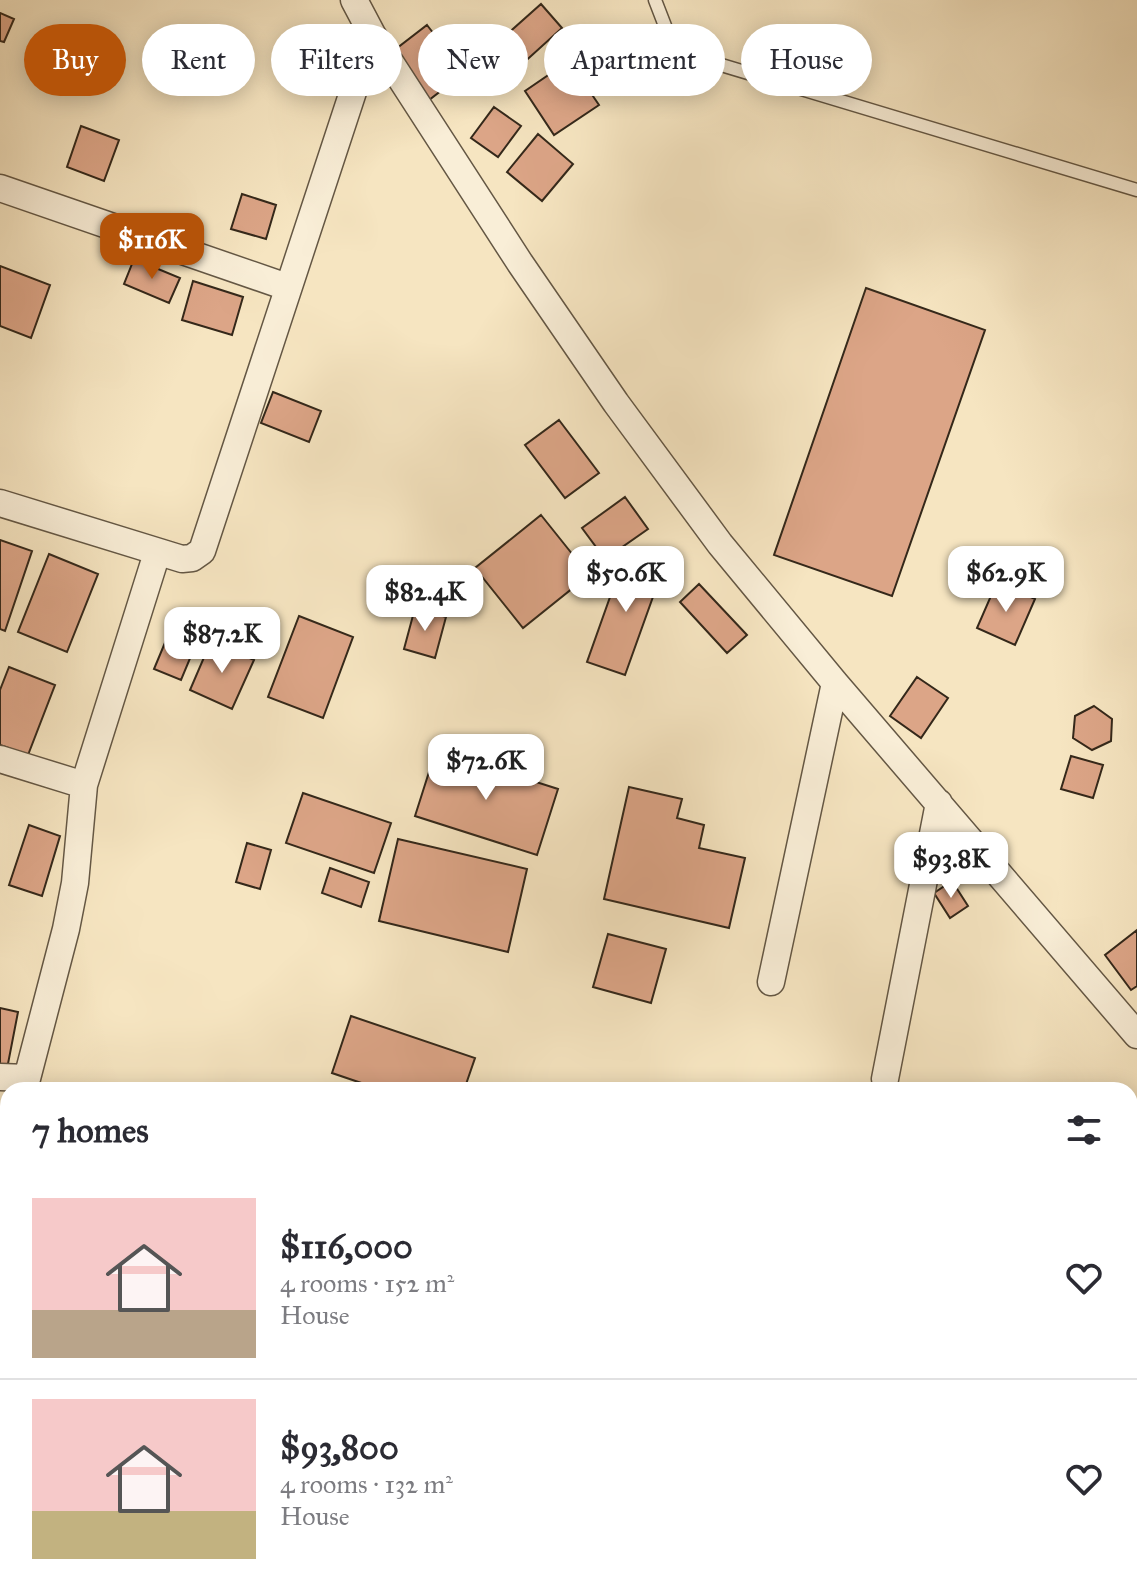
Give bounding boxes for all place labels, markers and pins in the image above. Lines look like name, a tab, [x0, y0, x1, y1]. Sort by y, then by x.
pin: $116K	[96, 213, 208, 281]
pin: $50.6K	[561, 546, 691, 614]
pin: $62.9K	[941, 546, 1071, 614]
pin: $82.4K	[360, 565, 490, 633]
pin: $87.2K	[157, 607, 287, 675]
pin: $72.6K	[421, 734, 551, 802]
pin: $93.8K	[886, 832, 1016, 900]

